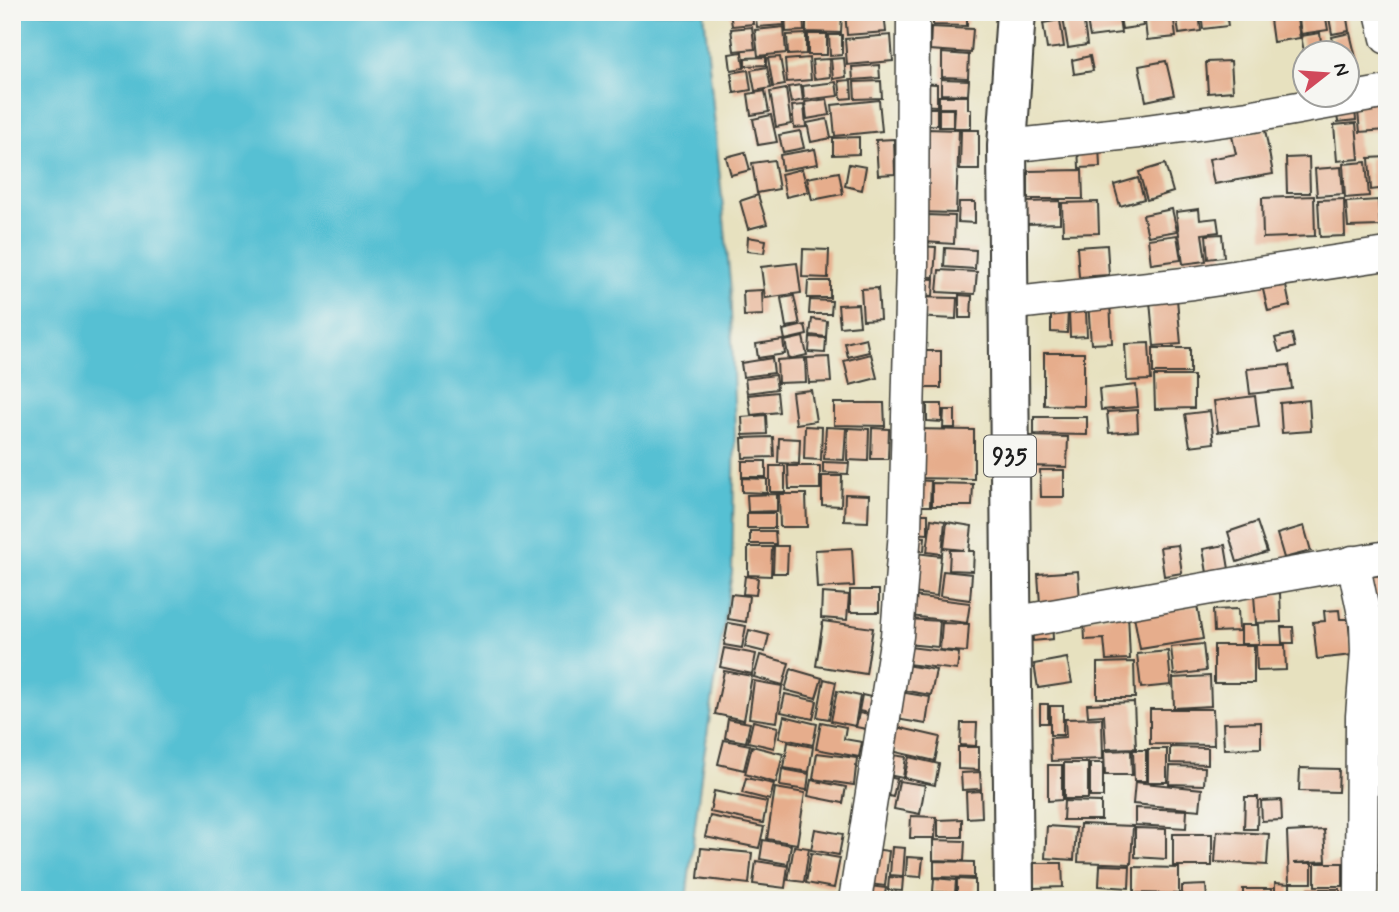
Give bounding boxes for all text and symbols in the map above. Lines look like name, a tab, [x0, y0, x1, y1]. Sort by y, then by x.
north arrow	[1290, 38, 1360, 108]
text: N	[1327, 60, 1355, 79]
road number: 935	[984, 435, 1036, 476]

